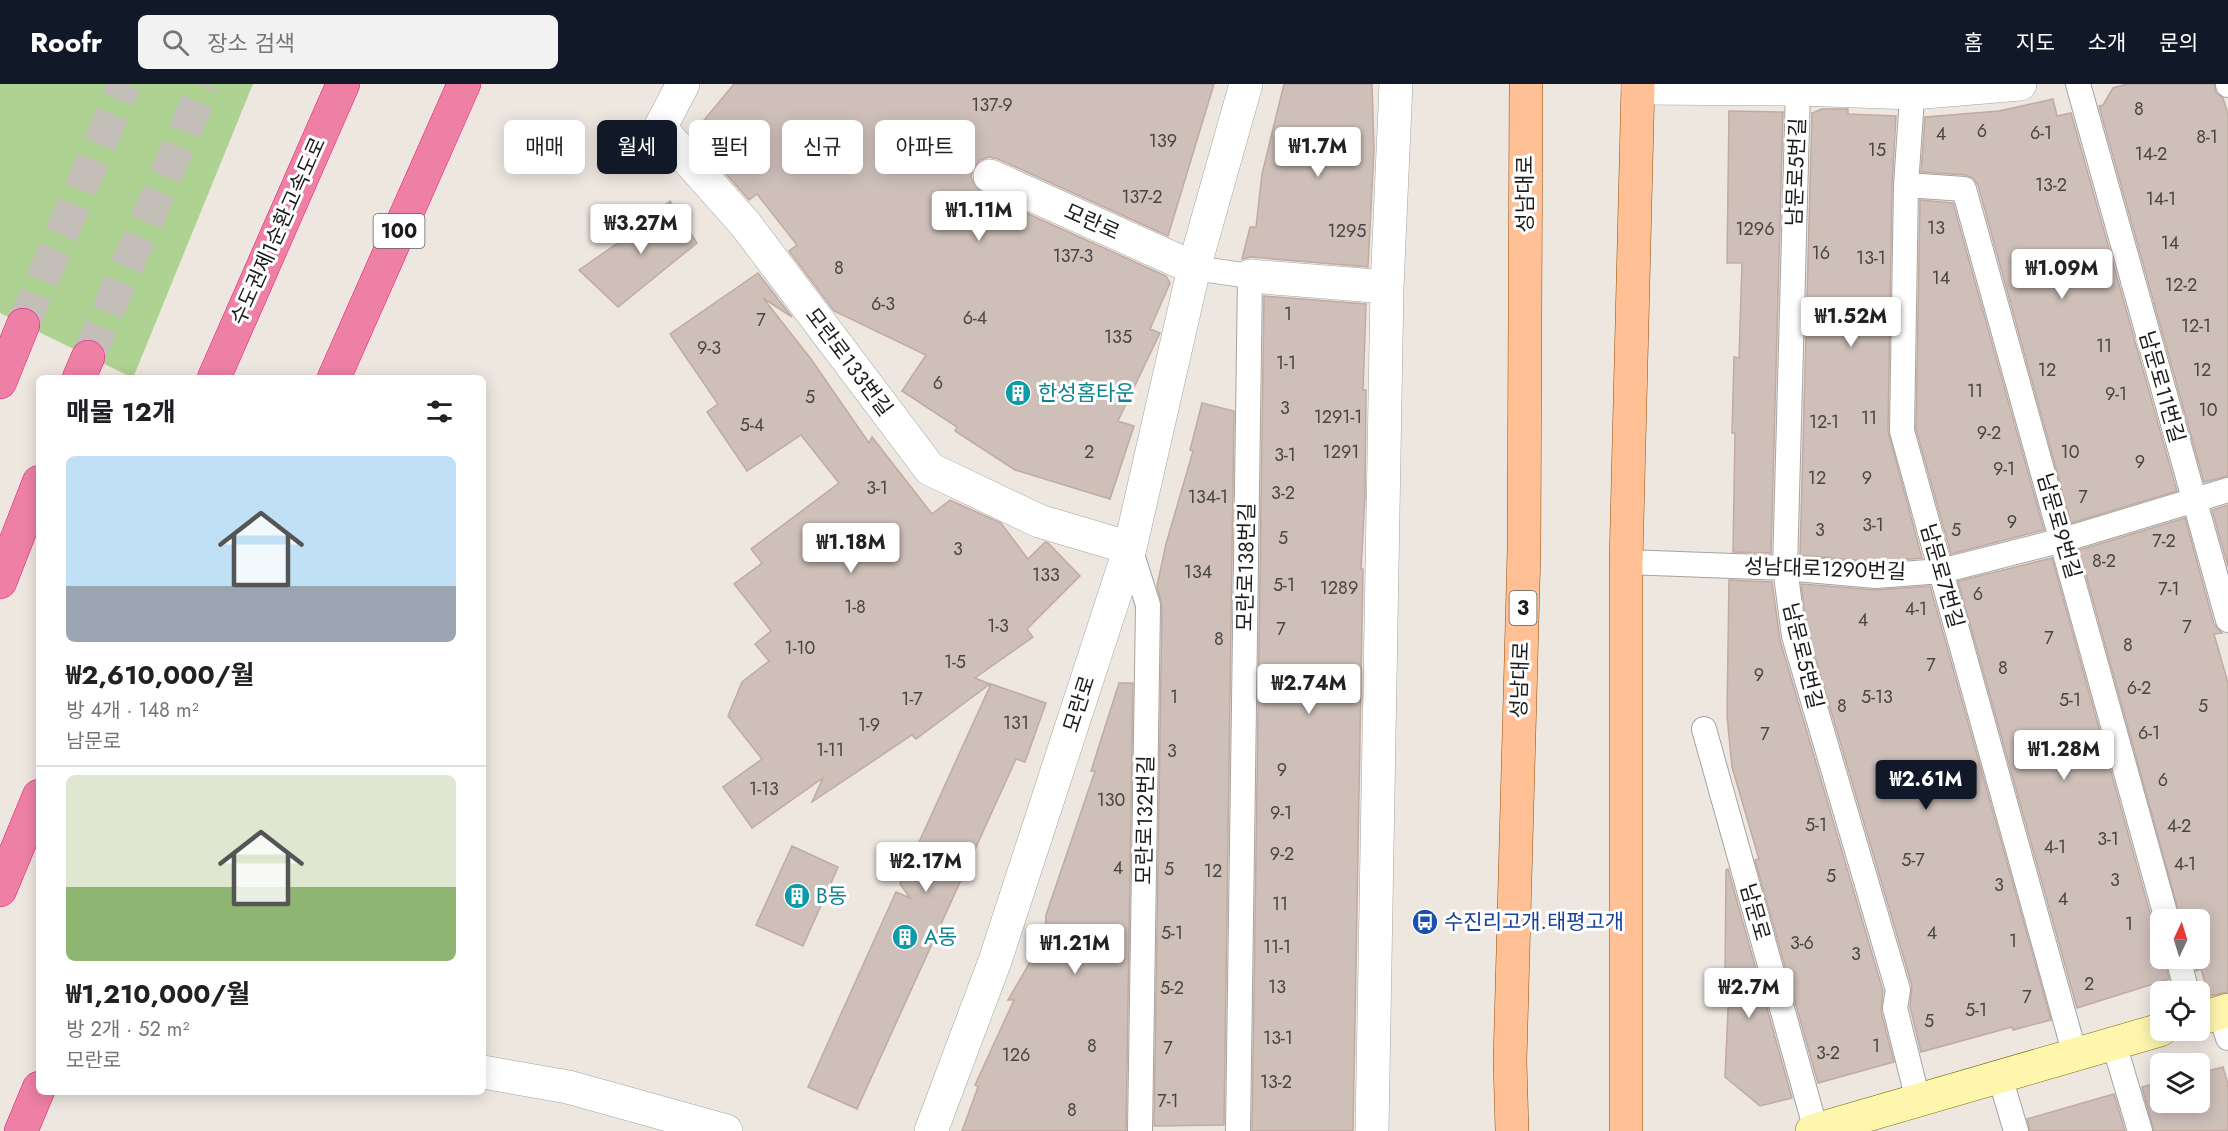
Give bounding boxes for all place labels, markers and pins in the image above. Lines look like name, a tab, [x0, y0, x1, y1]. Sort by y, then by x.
pin: ₩1.7M	[1276, 127, 1360, 178]
pin: ₩1.11M	[930, 191, 1028, 242]
pin: ₩3.27M	[592, 204, 690, 255]
pin: ₩1.09M	[2013, 249, 2111, 300]
pin: ₩1.52M	[1802, 297, 1900, 348]
building icon: 한성홈타운	[1003, 378, 1033, 408]
place label: 한성홈타운	[1038, 378, 1135, 408]
pin: ₩1.18M	[802, 523, 900, 574]
pin: ₩2.74M	[1260, 664, 1358, 715]
pin: ₩1.28M	[2015, 730, 2113, 781]
pin: ₩2.61M	[1877, 760, 1975, 811]
pin: ₩2.17M	[877, 842, 975, 893]
building icon: B동	[782, 881, 812, 911]
place label: B동	[816, 881, 847, 911]
bus stop icon: 수진리고개.태평고개	[1410, 907, 1440, 937]
place label: 수진리고개.태평고개	[1444, 907, 1624, 937]
building icon: A동	[890, 922, 920, 952]
place label: A동	[924, 922, 957, 952]
pin: ₩1.21M	[1026, 924, 1124, 975]
pin: ₩2.7M	[1707, 968, 1791, 1019]

